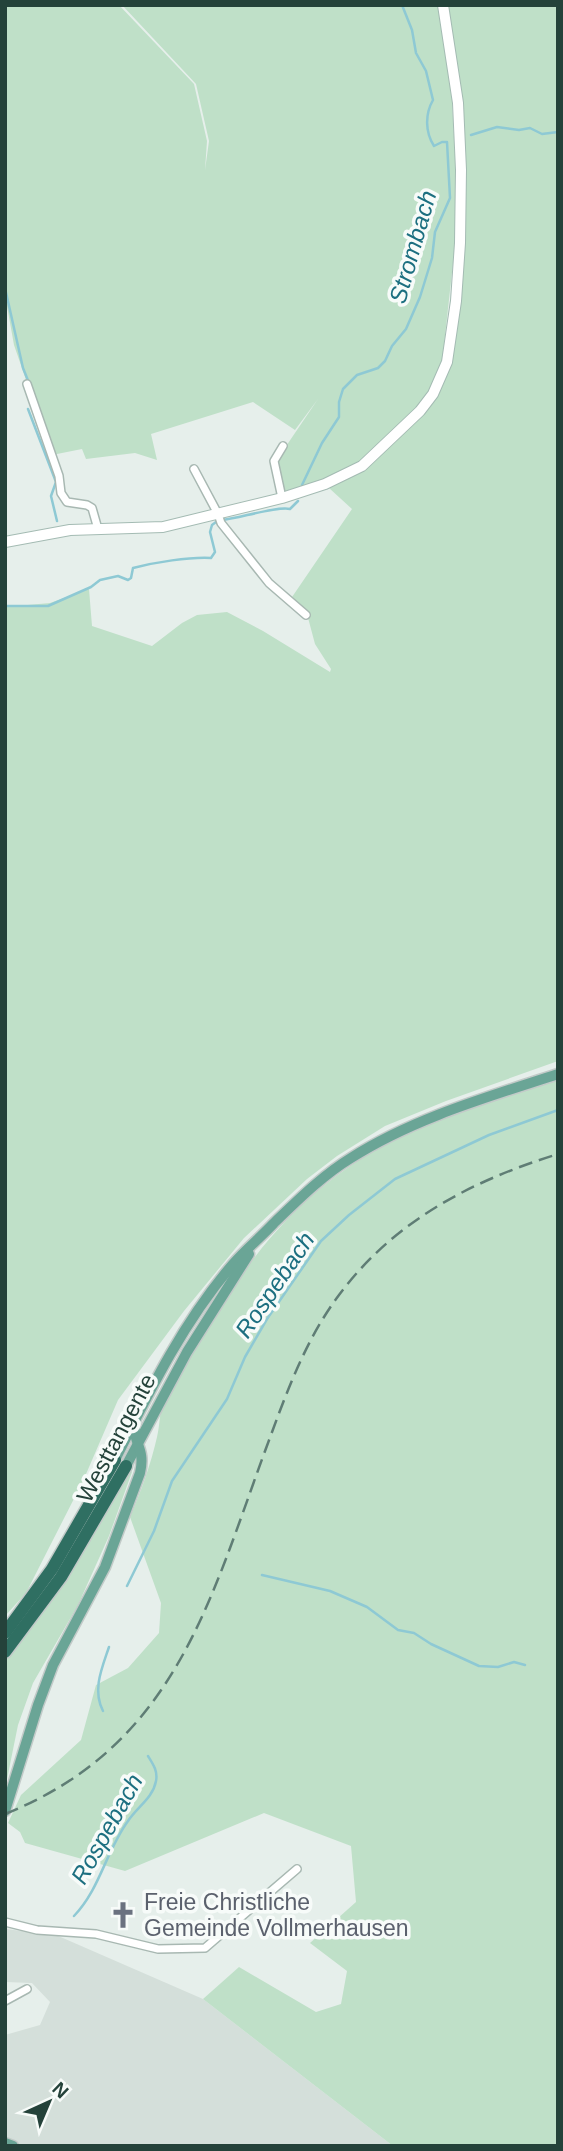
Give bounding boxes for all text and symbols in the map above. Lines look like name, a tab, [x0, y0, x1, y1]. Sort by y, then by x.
water label: Strombach	[384, 187, 441, 306]
water label: Rospebach	[229, 1227, 320, 1343]
street label: Westtangente	[71, 1369, 161, 1507]
water label: Rospebach	[65, 1769, 148, 1888]
place label: Freie Christliche Gemeinde Vollmerhausen	[144, 1889, 409, 1941]
church icon: Freie Christliche Gemeinde Vollmerhausen	[108, 1900, 138, 1930]
north arrow	[14, 2067, 84, 2137]
text: N	[48, 2078, 73, 2102]

